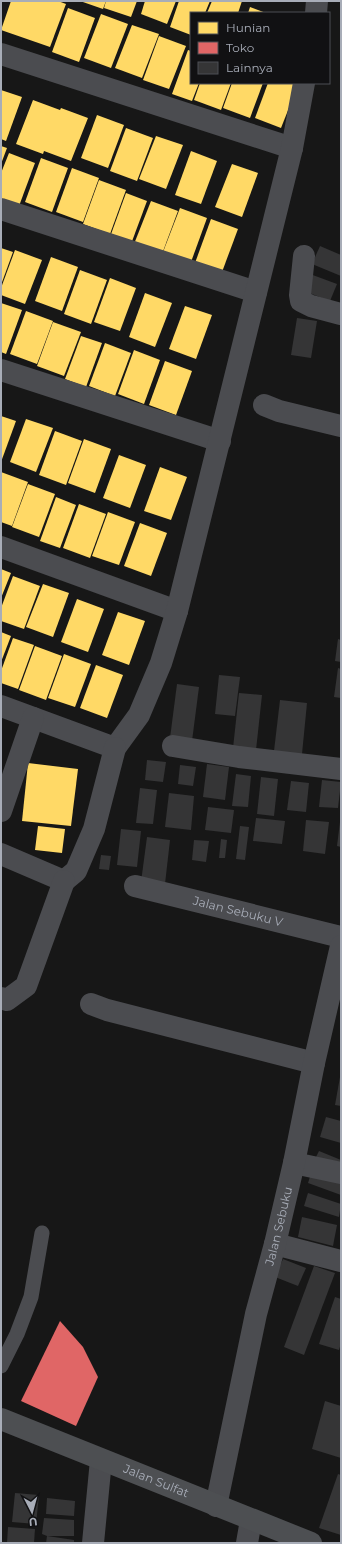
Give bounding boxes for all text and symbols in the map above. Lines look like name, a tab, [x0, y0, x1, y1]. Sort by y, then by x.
legend	[190, 12, 330, 84]
text: Hunian	[226, 20, 270, 35]
text: Toko	[226, 40, 254, 55]
text: Lainnya	[226, 60, 273, 75]
street label: Jalan Sebuku V	[190, 892, 285, 930]
street label: Jalan Sebuku	[261, 1185, 295, 1268]
street label: Jalan Sulfat	[120, 1460, 191, 1500]
north arrow	[12, 1492, 52, 1532]
text: U	[28, 1515, 38, 1529]

